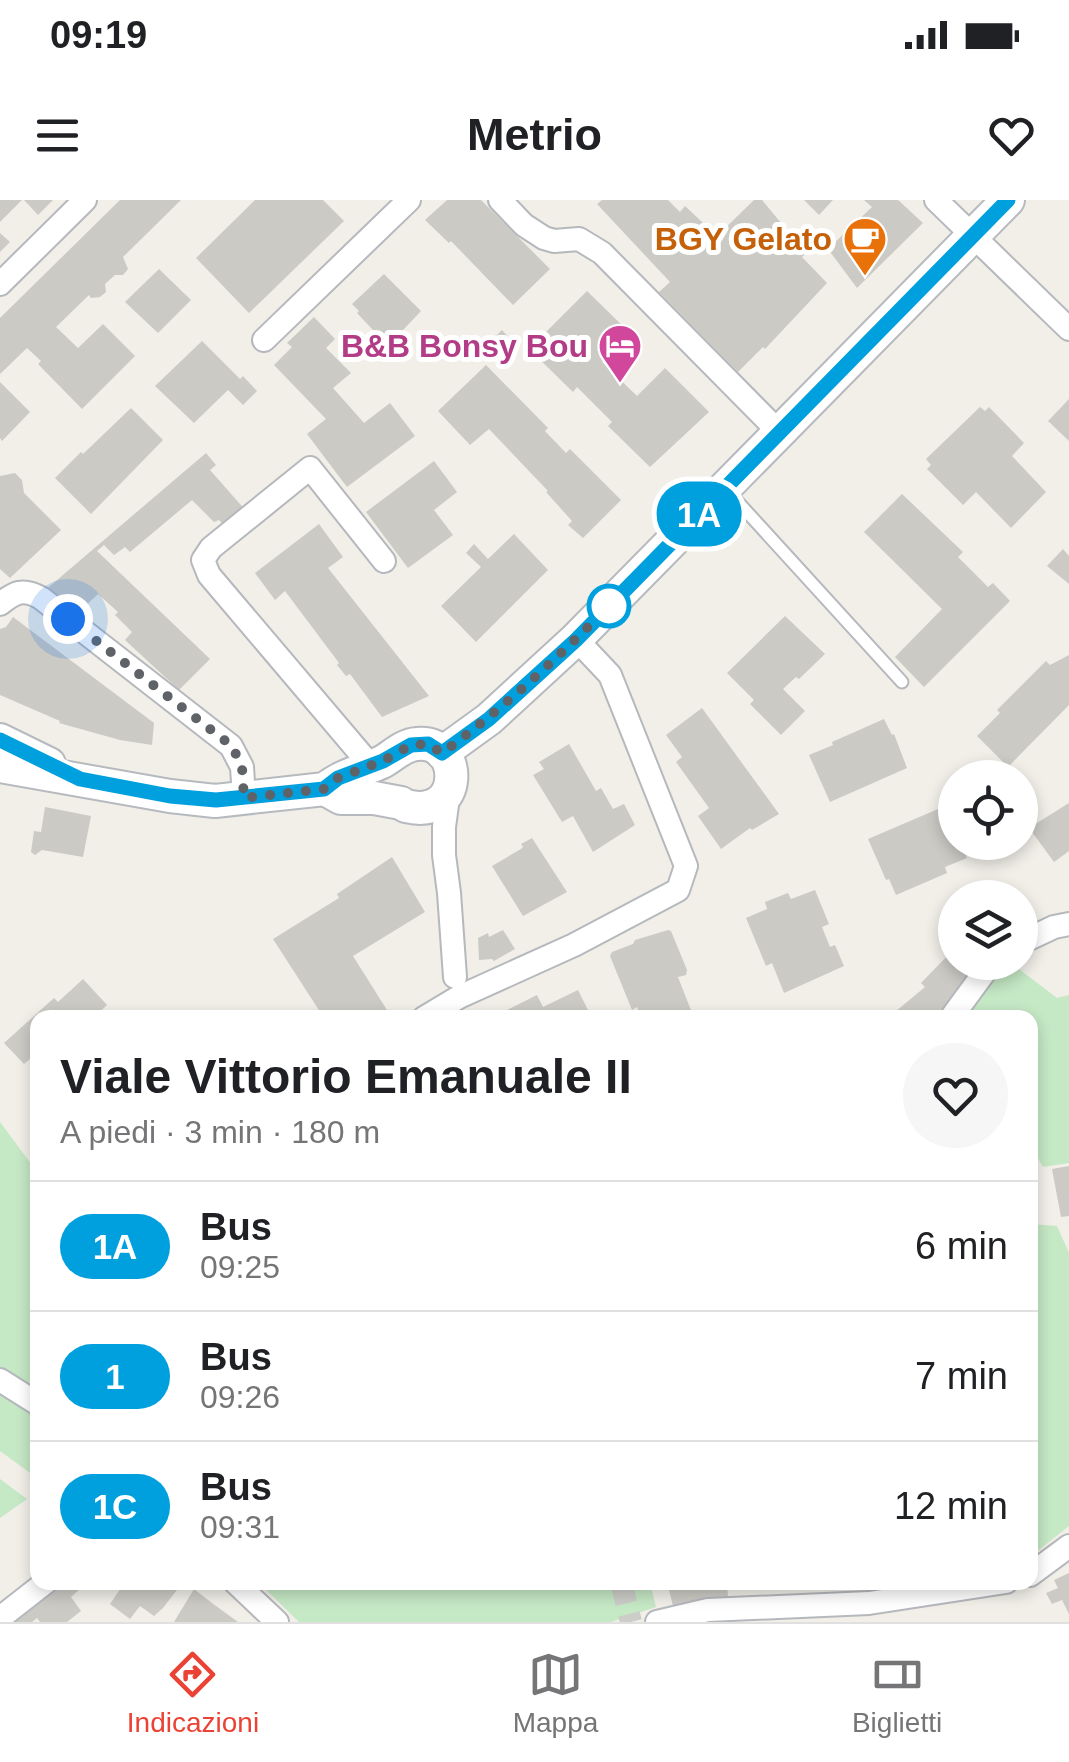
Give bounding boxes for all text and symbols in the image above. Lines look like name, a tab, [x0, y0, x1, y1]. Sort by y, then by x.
text: 09:19	[50, 14, 147, 56]
icon: menu	[30, 108, 85, 163]
icon: heart	[984, 108, 1039, 163]
text: Metrio	[467, 109, 602, 160]
cafe icon: BGY Gelato	[842, 216, 888, 277]
place label: BGY Gelato	[655, 221, 832, 257]
hotel icon: B&B Bonsy Bou	[597, 323, 643, 384]
place label: B&B Bonsy Bou	[341, 328, 588, 364]
line badge: 1A	[654, 482, 744, 546]
text: 1A	[677, 495, 721, 534]
unlabelled marker	[588, 585, 630, 627]
your location	[43, 594, 93, 644]
map controls	[938, 760, 1038, 980]
button: locate	[938, 760, 1038, 860]
button: layers	[938, 880, 1038, 980]
button: heart	[903, 1043, 1008, 1148]
text: Viale Vittorio Emanuale II	[60, 1050, 632, 1103]
text: A piedi · 3 min · 180 m	[60, 1114, 380, 1150]
text: Bus	[200, 1206, 272, 1248]
text: 6 min	[915, 1225, 1008, 1267]
text: 1A	[93, 1227, 137, 1266]
text: 09:25	[200, 1249, 280, 1285]
text: Bus	[200, 1336, 272, 1378]
text: 7 min	[915, 1355, 1008, 1397]
text: 1	[105, 1357, 125, 1396]
text: 09:26	[200, 1379, 280, 1415]
text: Bus	[200, 1466, 272, 1508]
text: 12 min	[894, 1485, 1008, 1527]
text: 1C	[93, 1487, 137, 1526]
text: 09:31	[200, 1509, 280, 1545]
tab: Indicazioni	[127, 1647, 259, 1739]
tab: Mappa	[513, 1647, 598, 1739]
tab: Biglietti	[852, 1647, 942, 1739]

